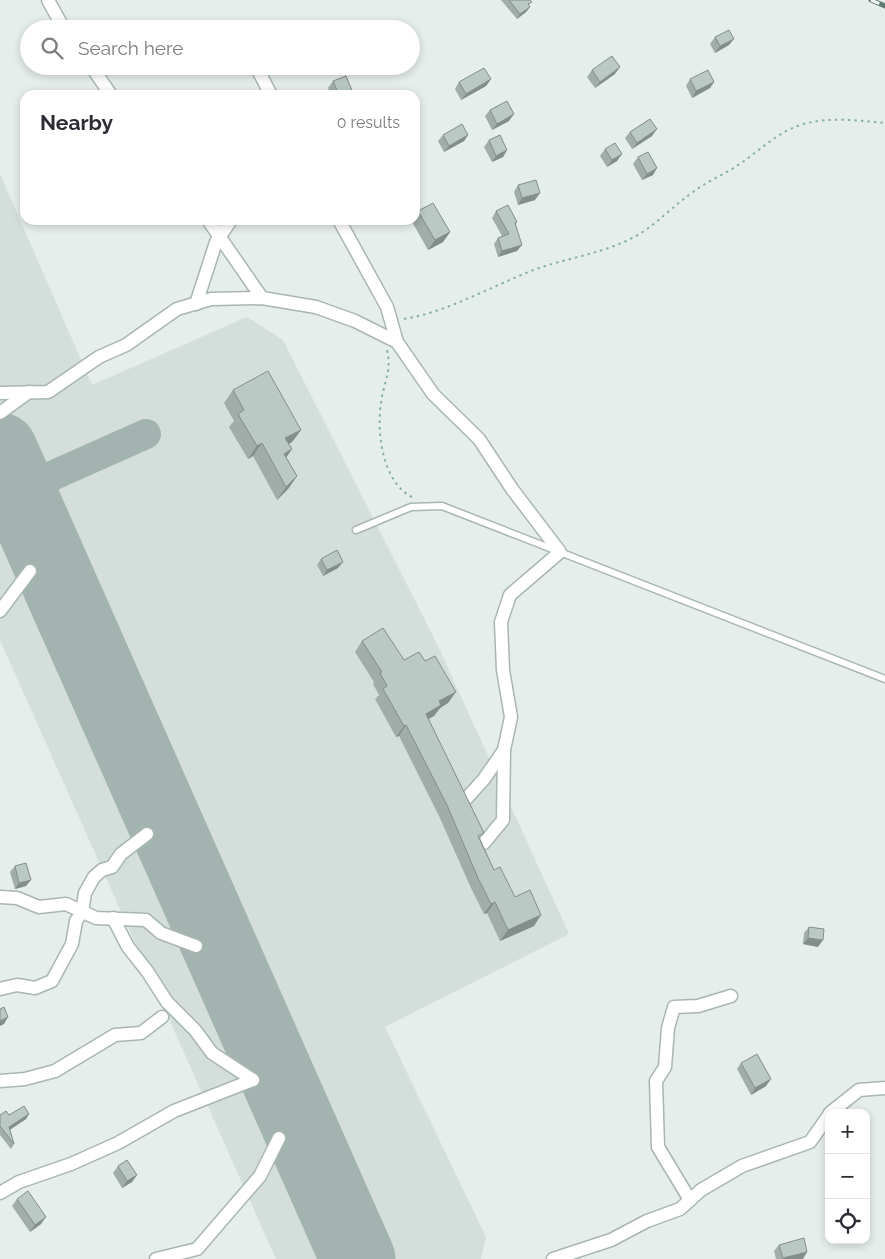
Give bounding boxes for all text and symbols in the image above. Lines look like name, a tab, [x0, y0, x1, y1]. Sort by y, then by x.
search box	[20, 20, 420, 75]
icon: search	[38, 34, 66, 62]
text: Search here	[78, 37, 184, 59]
text: Nearby	[40, 110, 113, 135]
text: 0 results	[337, 113, 400, 132]
map controls	[825, 1109, 870, 1244]
button: +	[825, 1109, 870, 1154]
button: −	[825, 1154, 870, 1199]
button: locate	[825, 1199, 870, 1244]

